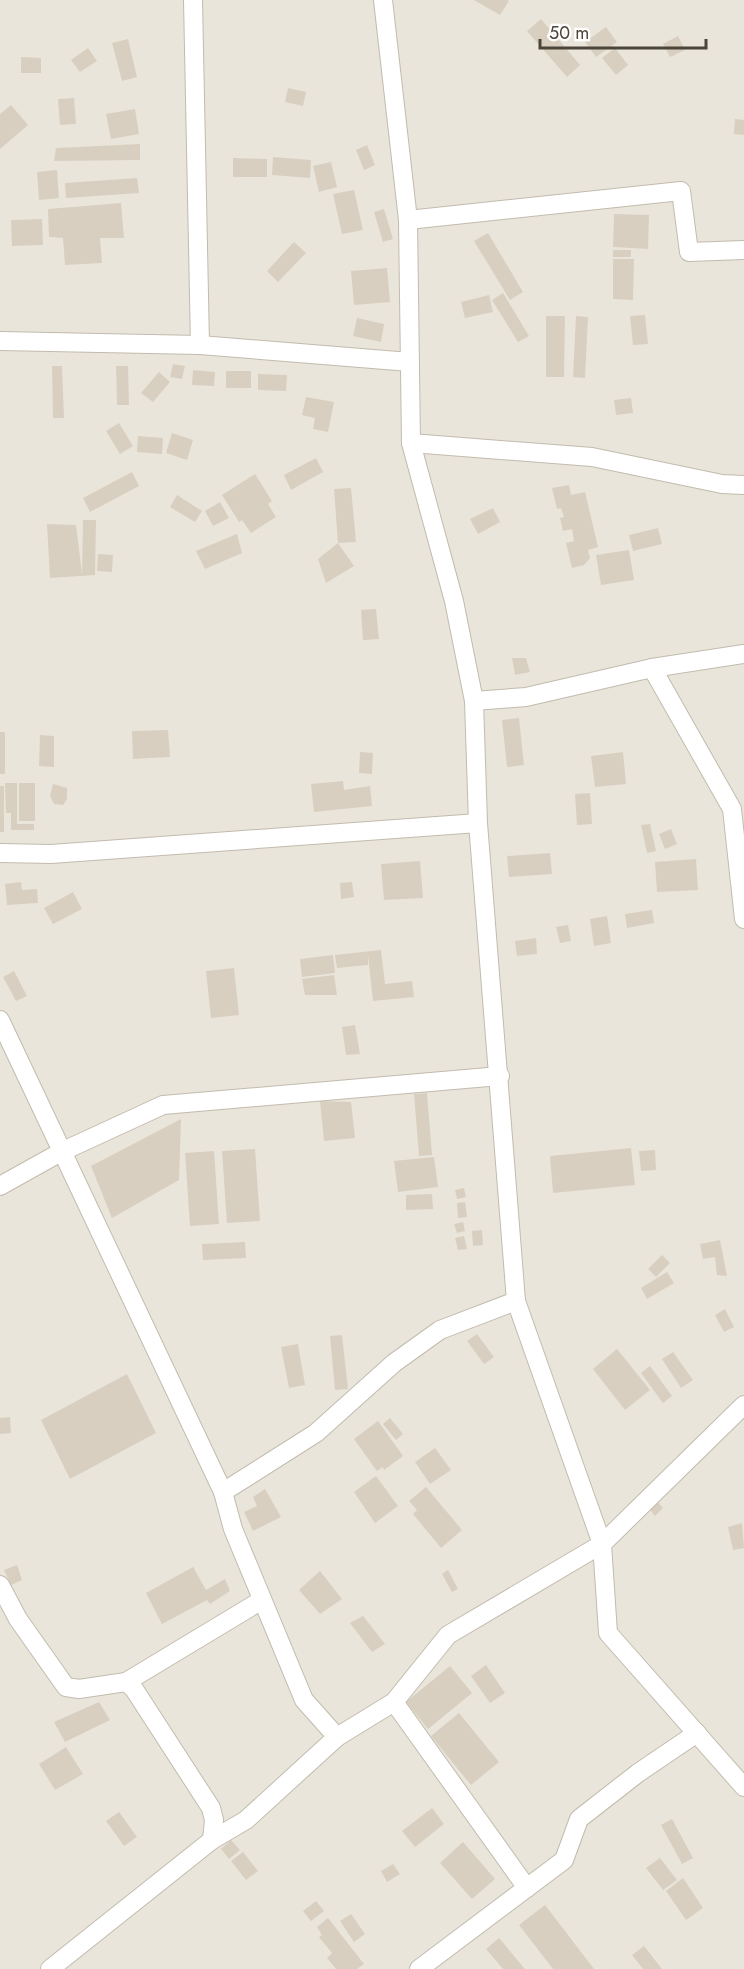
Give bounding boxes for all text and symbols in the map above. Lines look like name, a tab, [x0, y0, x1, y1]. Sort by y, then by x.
scale bar	[540, 12, 706, 50]
text: 50 m	[549, 20, 589, 46]

